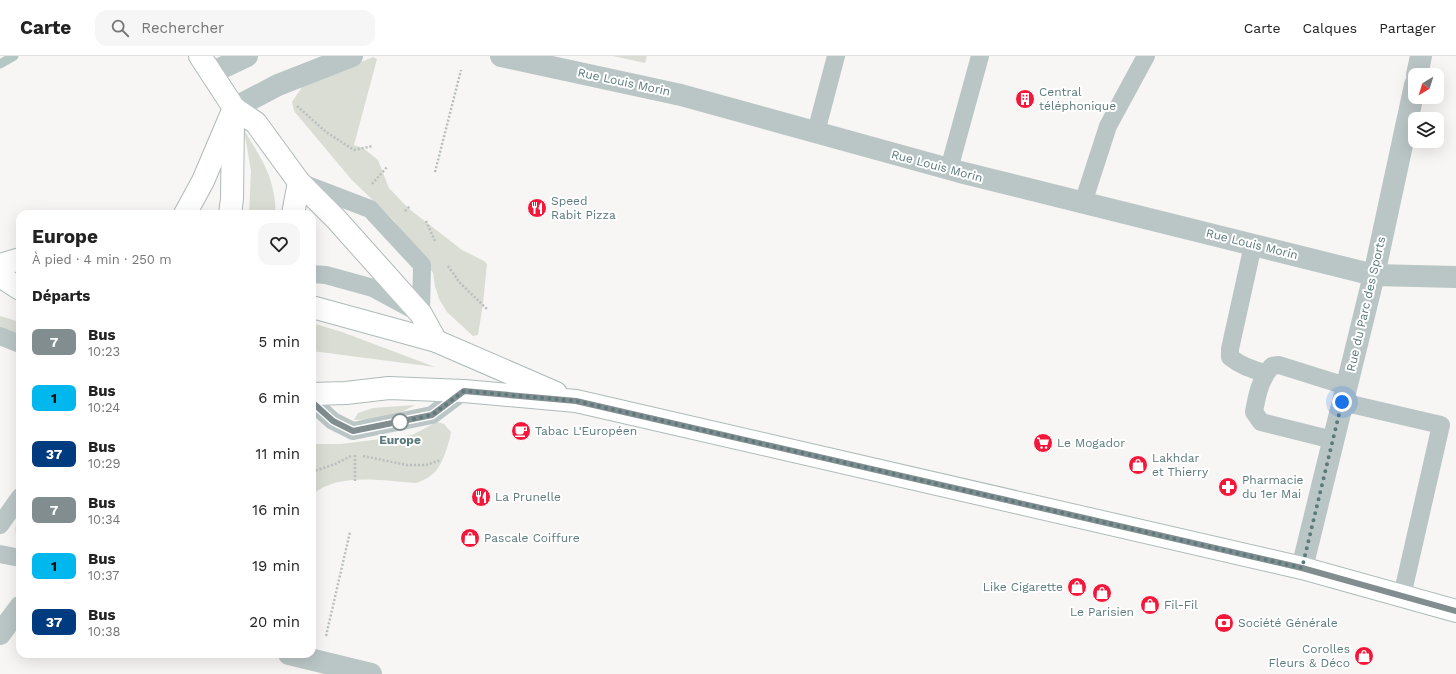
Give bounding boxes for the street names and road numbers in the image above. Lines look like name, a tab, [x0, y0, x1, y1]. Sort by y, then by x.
street label: Rue Louis Morin	[576, 65, 672, 99]
street label: Rue Louis Morin	[890, 147, 984, 185]
street label: Rue Louis Morin	[1205, 226, 1299, 262]
street label: Rue du Parc des Sports	[1344, 235, 1388, 373]

